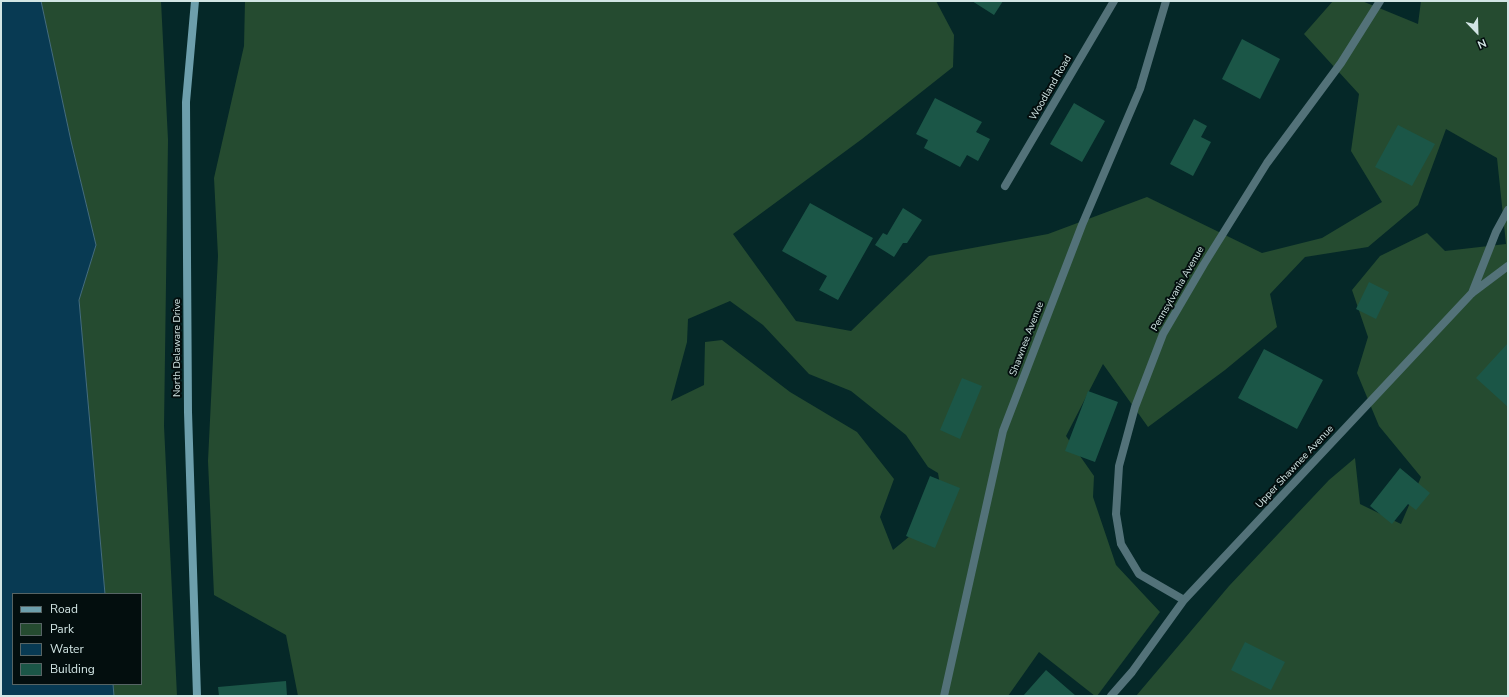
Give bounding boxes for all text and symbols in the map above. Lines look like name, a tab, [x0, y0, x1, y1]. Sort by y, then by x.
north arrow	[1457, 12, 1497, 52]
text: N	[1475, 35, 1489, 52]
street label: Woodland Road	[1028, 53, 1074, 123]
street label: Pennsylvania Avenue	[1149, 245, 1207, 333]
street label: North Delaware Drive	[172, 299, 184, 397]
street label: Shawnee Avenue	[1007, 300, 1047, 378]
street label: Upper Shawnee Avenue	[1254, 423, 1336, 511]
legend	[12, 593, 142, 685]
text: Road	[50, 601, 78, 617]
text: Park	[50, 621, 74, 637]
text: Water	[50, 641, 84, 657]
text: Building	[50, 661, 95, 677]

